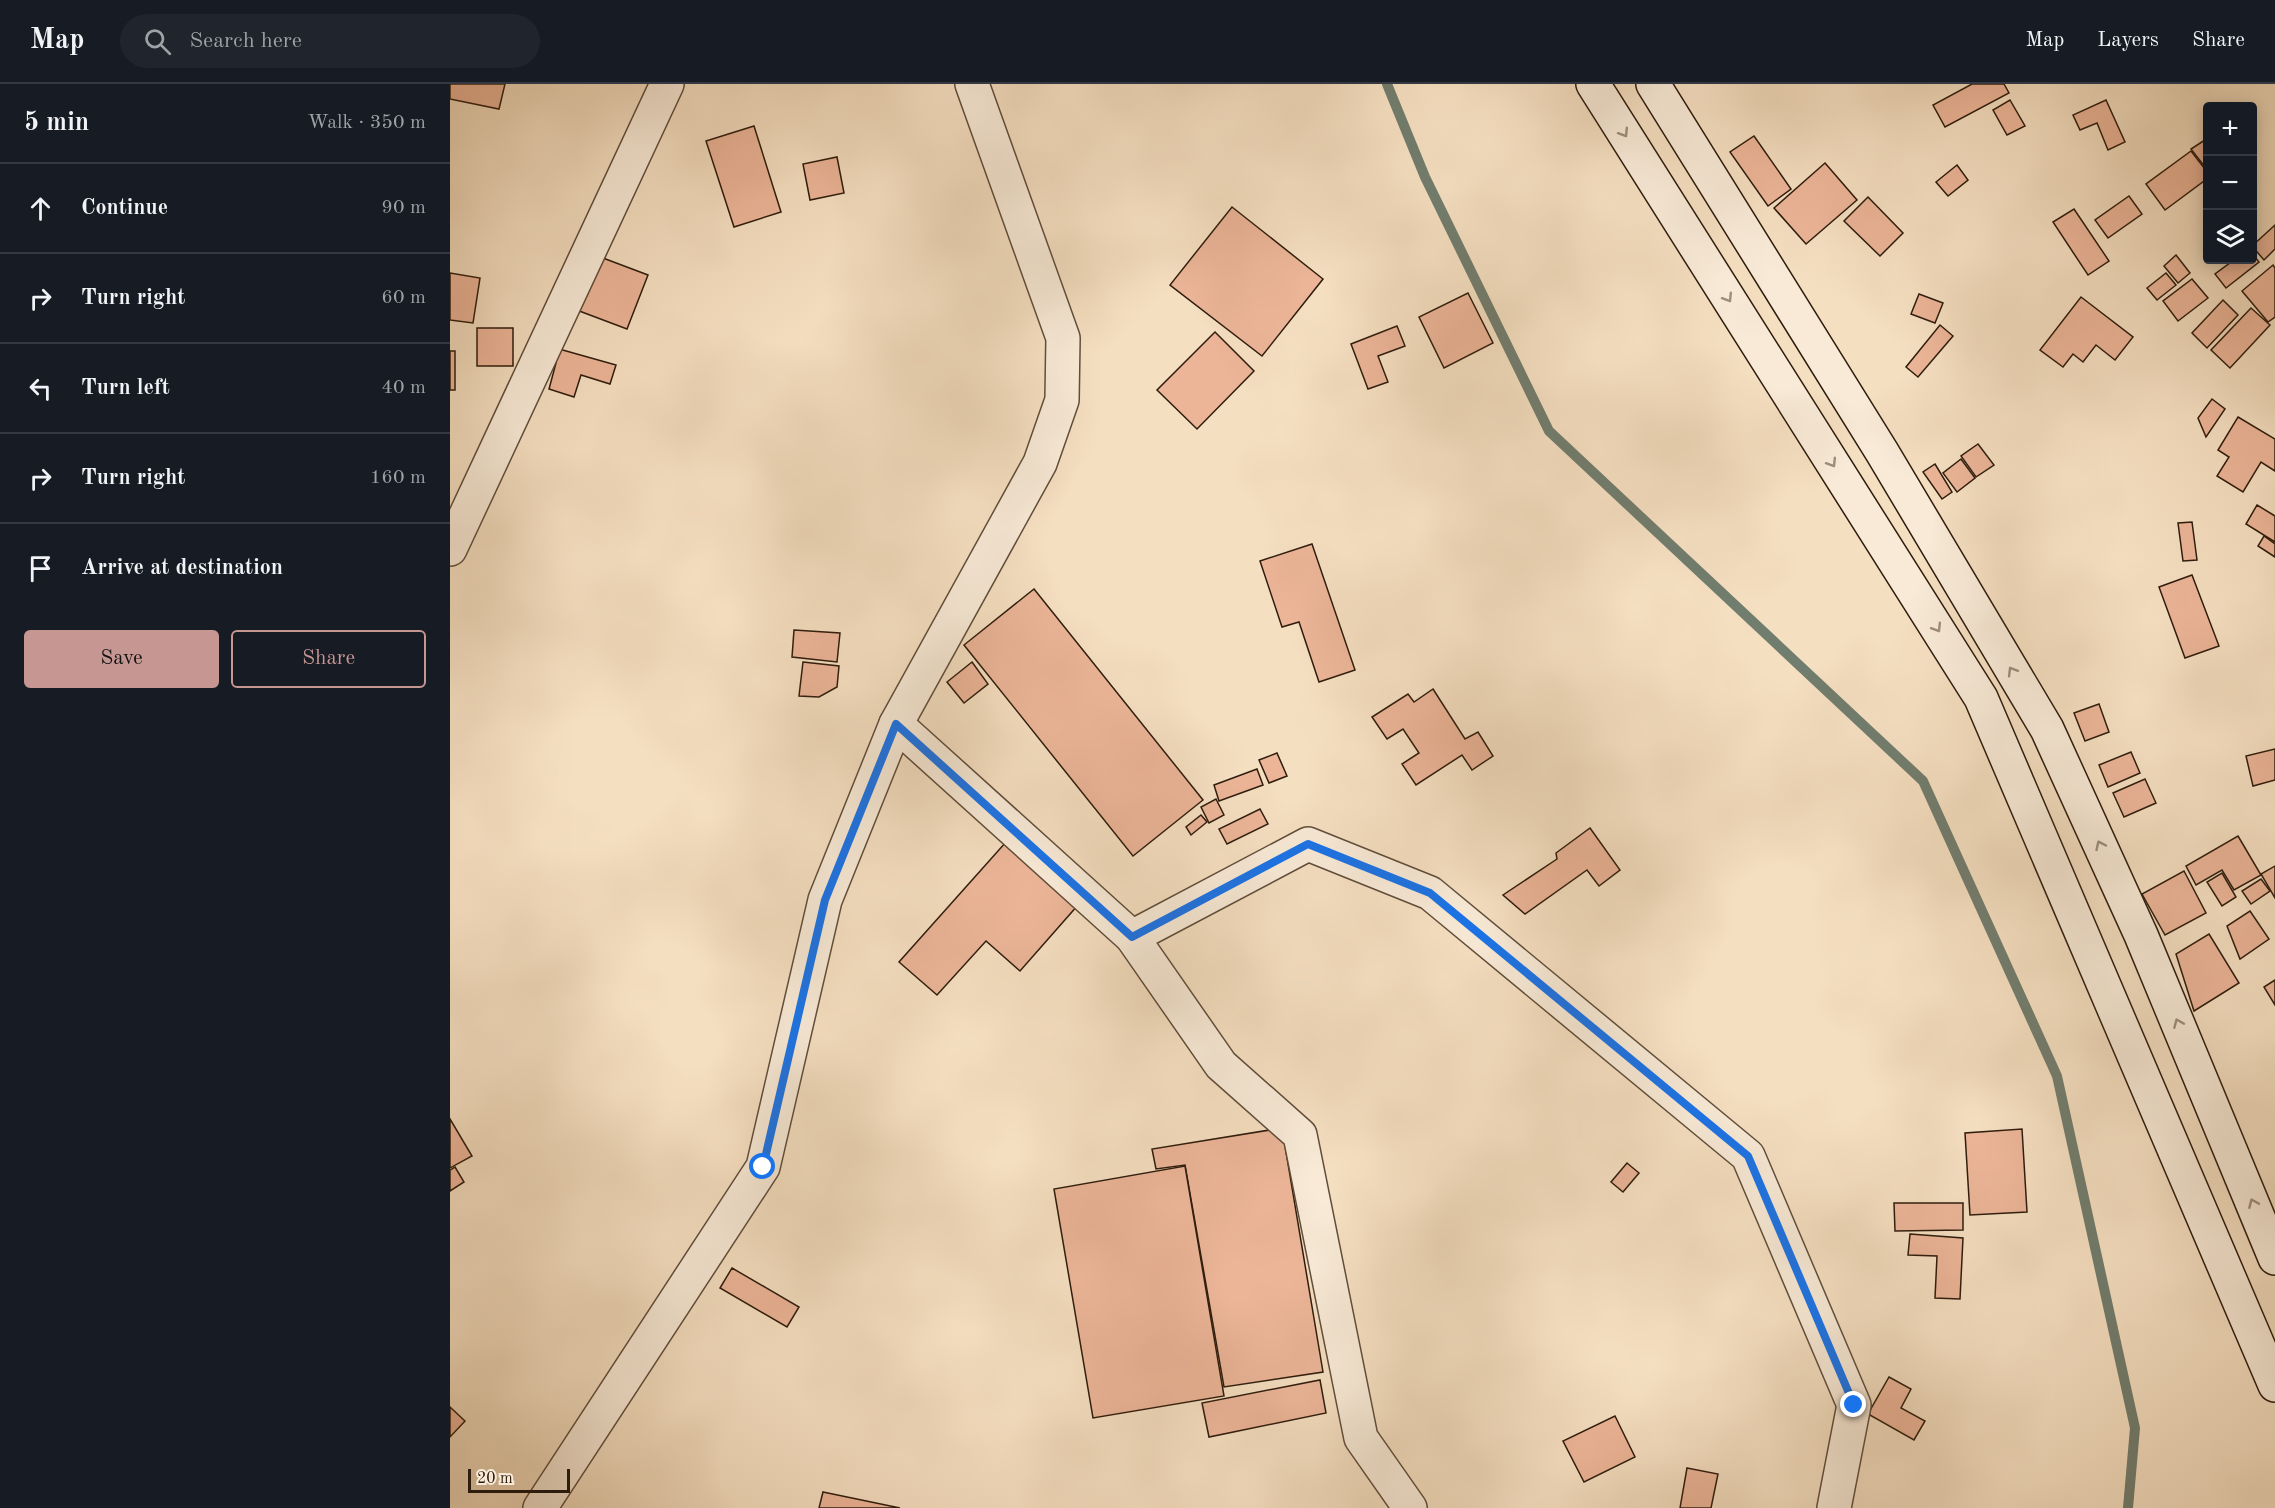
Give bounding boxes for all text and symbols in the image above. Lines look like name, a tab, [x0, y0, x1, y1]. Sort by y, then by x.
search box	[120, 14, 540, 68]
icon: search	[141, 25, 174, 58]
text: Map	[30, 27, 84, 55]
text: Search here	[189, 30, 302, 52]
text: Map	[2025, 30, 2064, 51]
text: Layers	[2097, 30, 2159, 51]
text: Share	[2192, 30, 2245, 51]
map controls	[2203, 102, 2257, 264]
button: +	[2203, 102, 2257, 156]
text: 5 min	[24, 110, 89, 136]
text: Walk · 350 m	[307, 113, 426, 133]
one-way arrow	[1617, 127, 1628, 138]
button: −	[2203, 156, 2257, 210]
icon: ahead	[24, 192, 57, 225]
text: Continue	[81, 197, 168, 219]
text: 90 m	[381, 198, 426, 218]
button: layers	[2203, 210, 2257, 264]
icon: right	[24, 282, 57, 315]
text: Turn right	[81, 287, 185, 309]
text: 60 m	[381, 288, 426, 308]
one-way arrow	[1721, 292, 1733, 302]
icon: left	[24, 372, 57, 405]
text: Turn left	[81, 377, 170, 399]
text: 40 m	[381, 378, 426, 398]
one-way arrow	[1825, 457, 1837, 467]
icon: right	[24, 462, 57, 495]
text: Turn right	[81, 467, 185, 489]
text: 160 m	[370, 468, 426, 488]
icon: arrive	[24, 552, 57, 585]
text: Arrive at destination	[81, 557, 283, 579]
one-way arrow	[1929, 622, 1941, 632]
button: Save	[24, 630, 219, 688]
button: Share	[231, 630, 426, 688]
one-way arrow	[2008, 667, 2020, 677]
one-way arrow	[2095, 840, 2107, 851]
one-way arrow	[2173, 1019, 2185, 1030]
route start	[749, 1153, 775, 1179]
one-way arrow	[2248, 1199, 2260, 1210]
route end	[1840, 1391, 1866, 1417]
scale bar	[468, 1466, 570, 1494]
text: 20 m	[477, 1471, 513, 1487]

